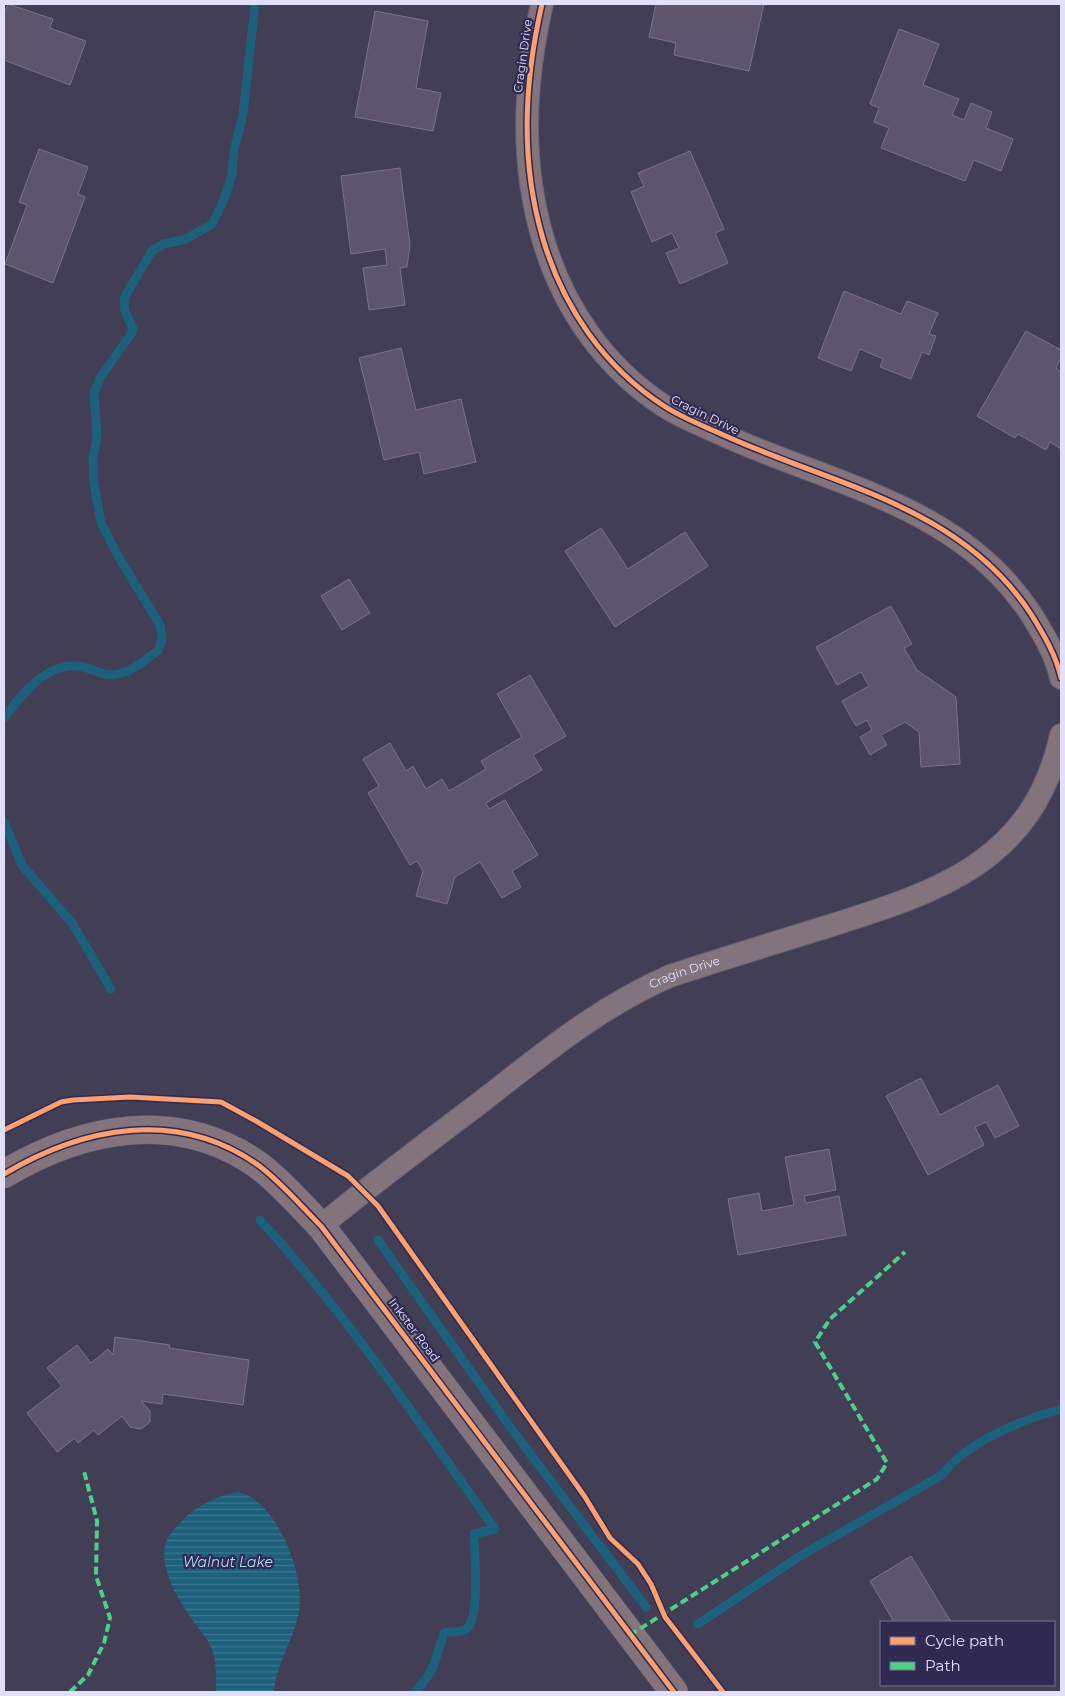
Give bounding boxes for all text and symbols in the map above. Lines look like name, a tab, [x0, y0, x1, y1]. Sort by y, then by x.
street label: Cragin Drive	[510, 18, 535, 94]
street label: Cragin Drive	[669, 392, 742, 438]
street label: Cragin Drive	[646, 952, 721, 992]
street label: Inkster Road	[386, 1295, 443, 1364]
water label: Walnut Lake	[183, 1553, 273, 1571]
legend	[880, 1621, 1055, 1686]
text: Cycle path	[925, 1631, 1004, 1650]
text: Path	[925, 1656, 961, 1675]

